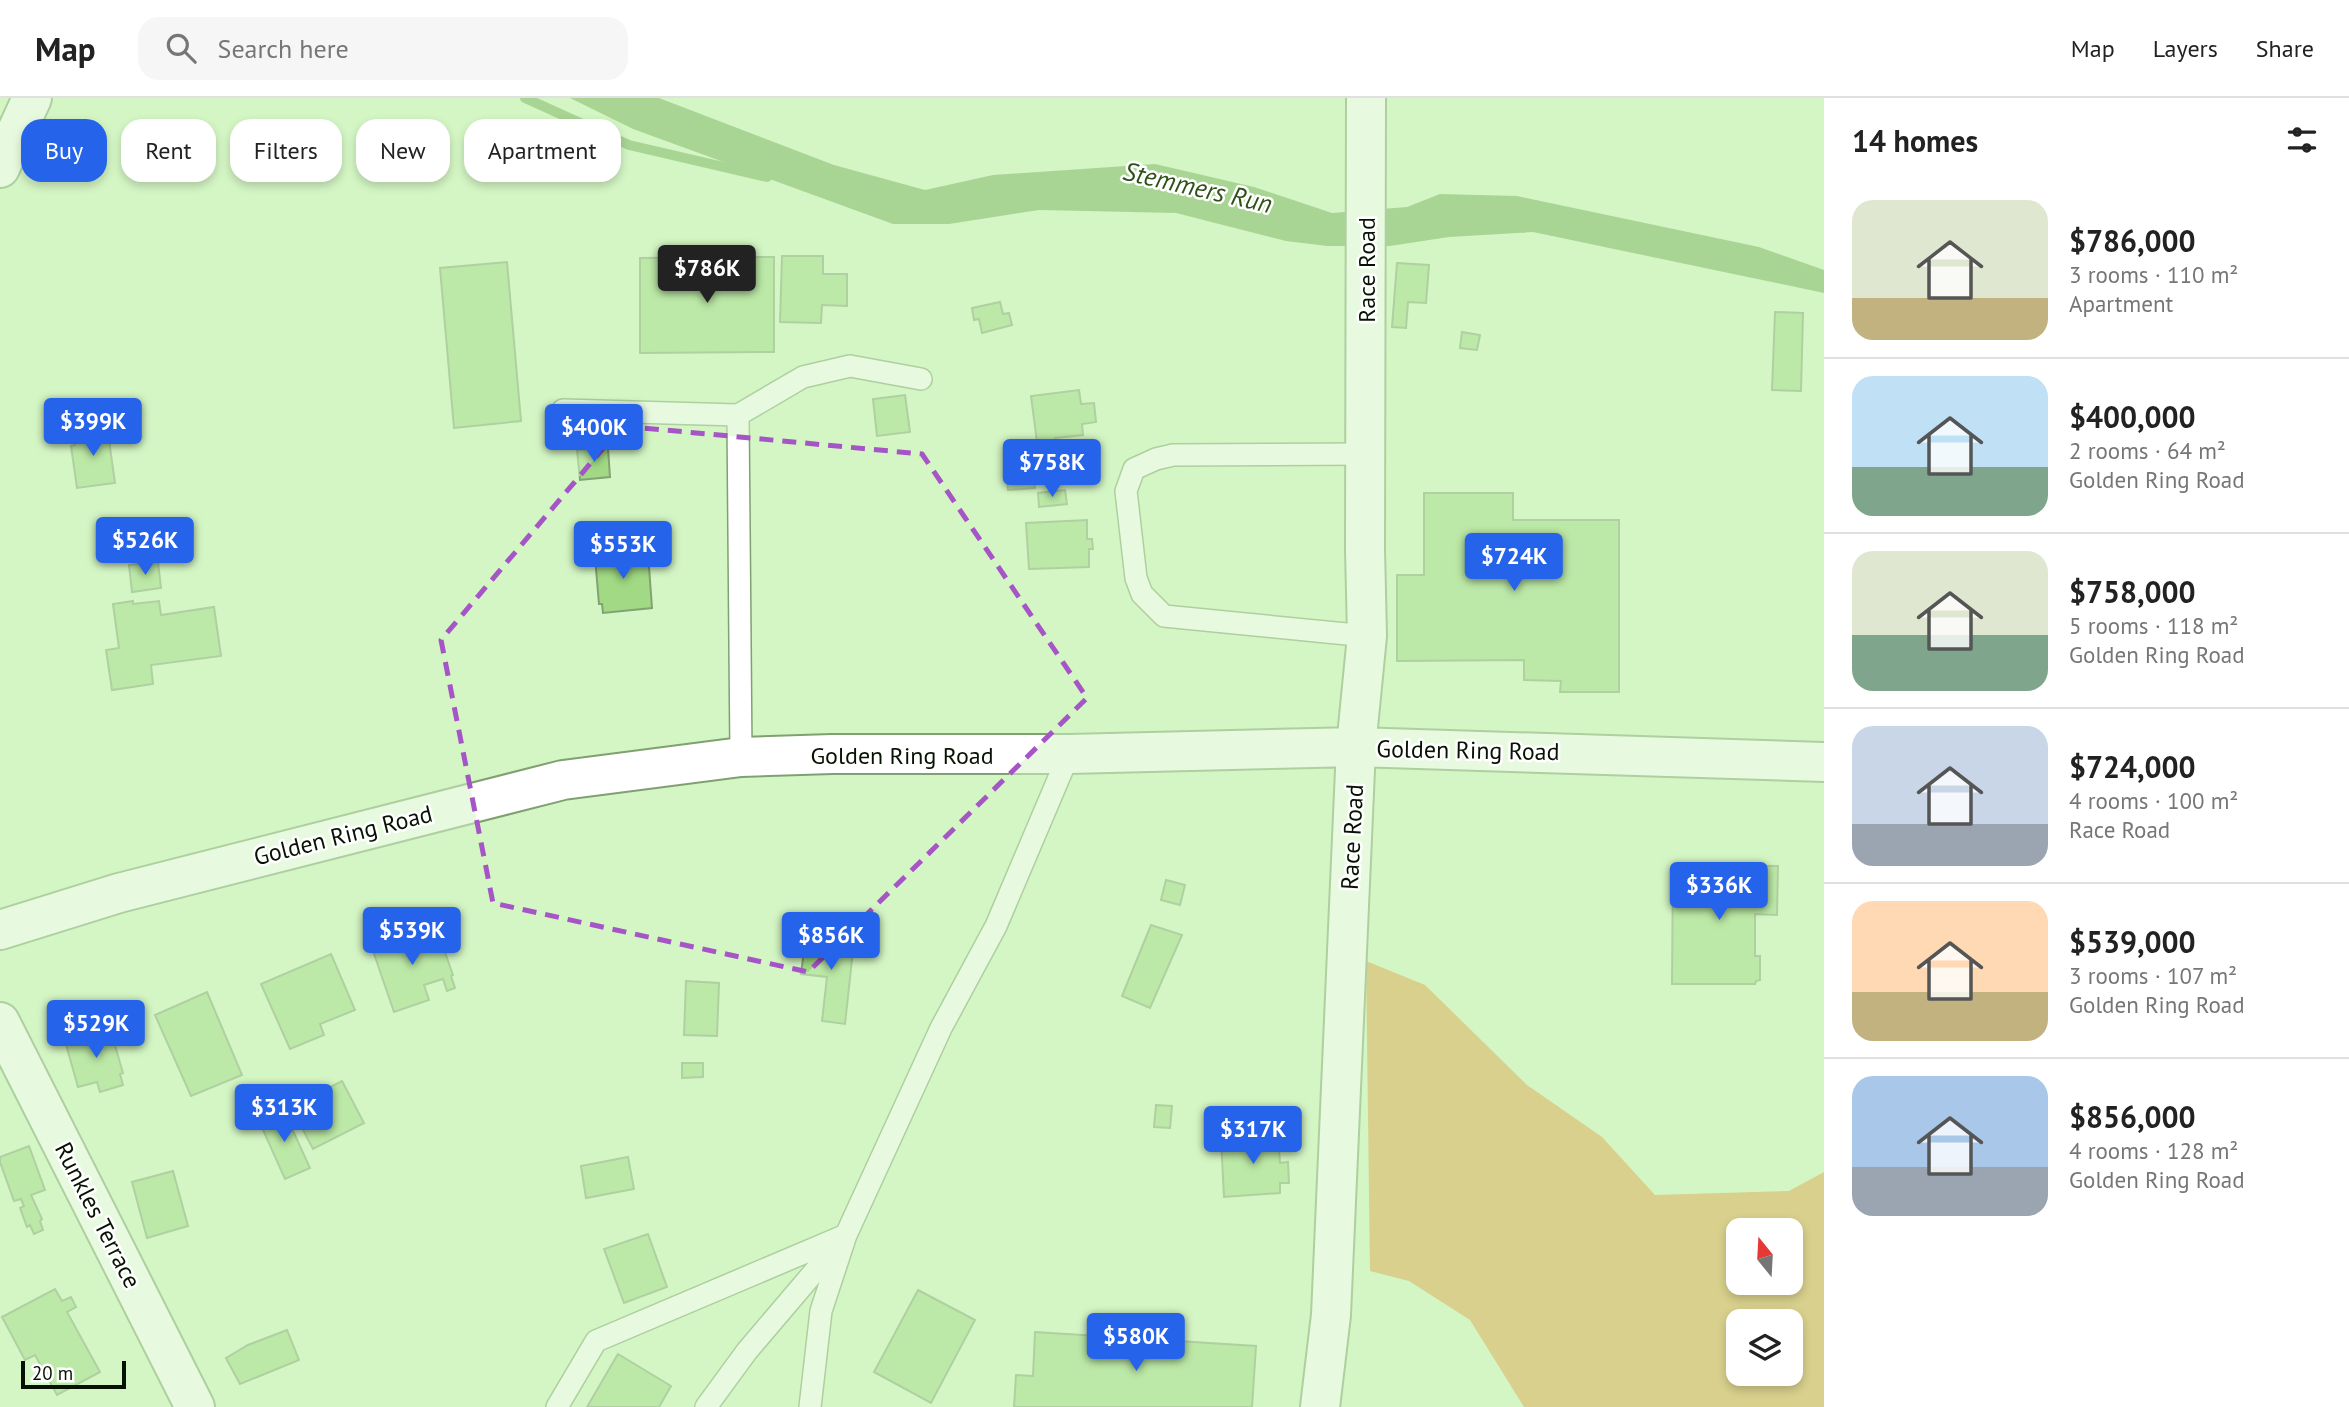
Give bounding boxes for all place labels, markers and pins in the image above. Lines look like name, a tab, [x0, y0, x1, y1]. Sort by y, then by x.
pin: $786K	[658, 246, 756, 305]
pin: $399K	[44, 398, 142, 458]
pin: $400K	[545, 404, 643, 464]
pin: $758K	[1003, 440, 1101, 499]
pin: $526K	[96, 518, 194, 577]
pin: $553K	[574, 522, 672, 581]
pin: $724K	[1465, 533, 1563, 593]
pin: $336K	[1670, 862, 1768, 922]
pin: $539K	[363, 908, 461, 967]
pin: $856K	[782, 912, 880, 972]
pin: $529K	[47, 1000, 145, 1060]
pin: $313K	[235, 1084, 333, 1144]
pin: $317K	[1204, 1107, 1302, 1166]
pin: $580K	[1087, 1314, 1185, 1373]

